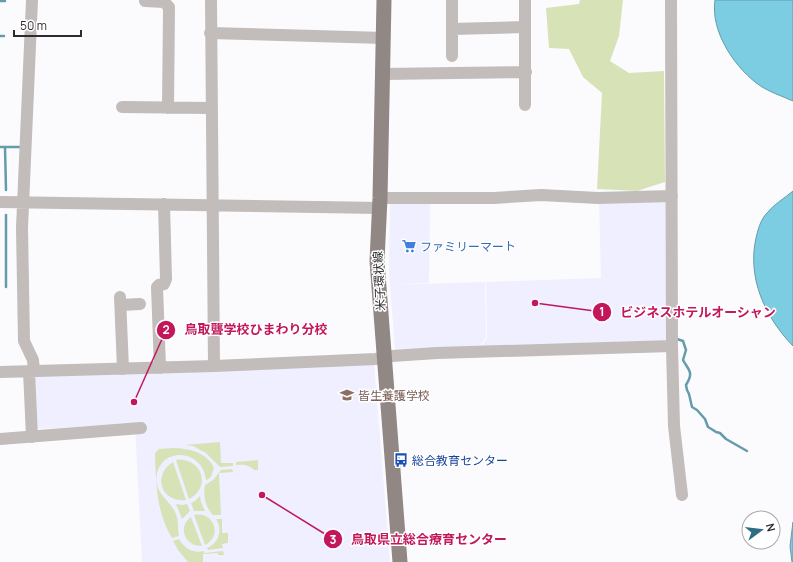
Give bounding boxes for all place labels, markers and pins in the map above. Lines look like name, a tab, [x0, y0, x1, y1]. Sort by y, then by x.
supermarket icon: ファミリーマート	[401, 238, 417, 254]
place label: ファミリーマート	[420, 238, 516, 255]
callout: ビジネスホテルオーシャン	[592, 300, 784, 325]
callout: 鳥取聾学校ひまわり分校	[156, 317, 335, 342]
school or university icon: 皆生養護学校	[339, 387, 355, 403]
place label: 皆生養護学校	[358, 387, 430, 404]
bus stop icon: 総合教育センター	[393, 452, 409, 468]
place label: 総合教育センター	[412, 452, 508, 469]
callout: 鳥取県立総合療育センター	[323, 527, 515, 552]

